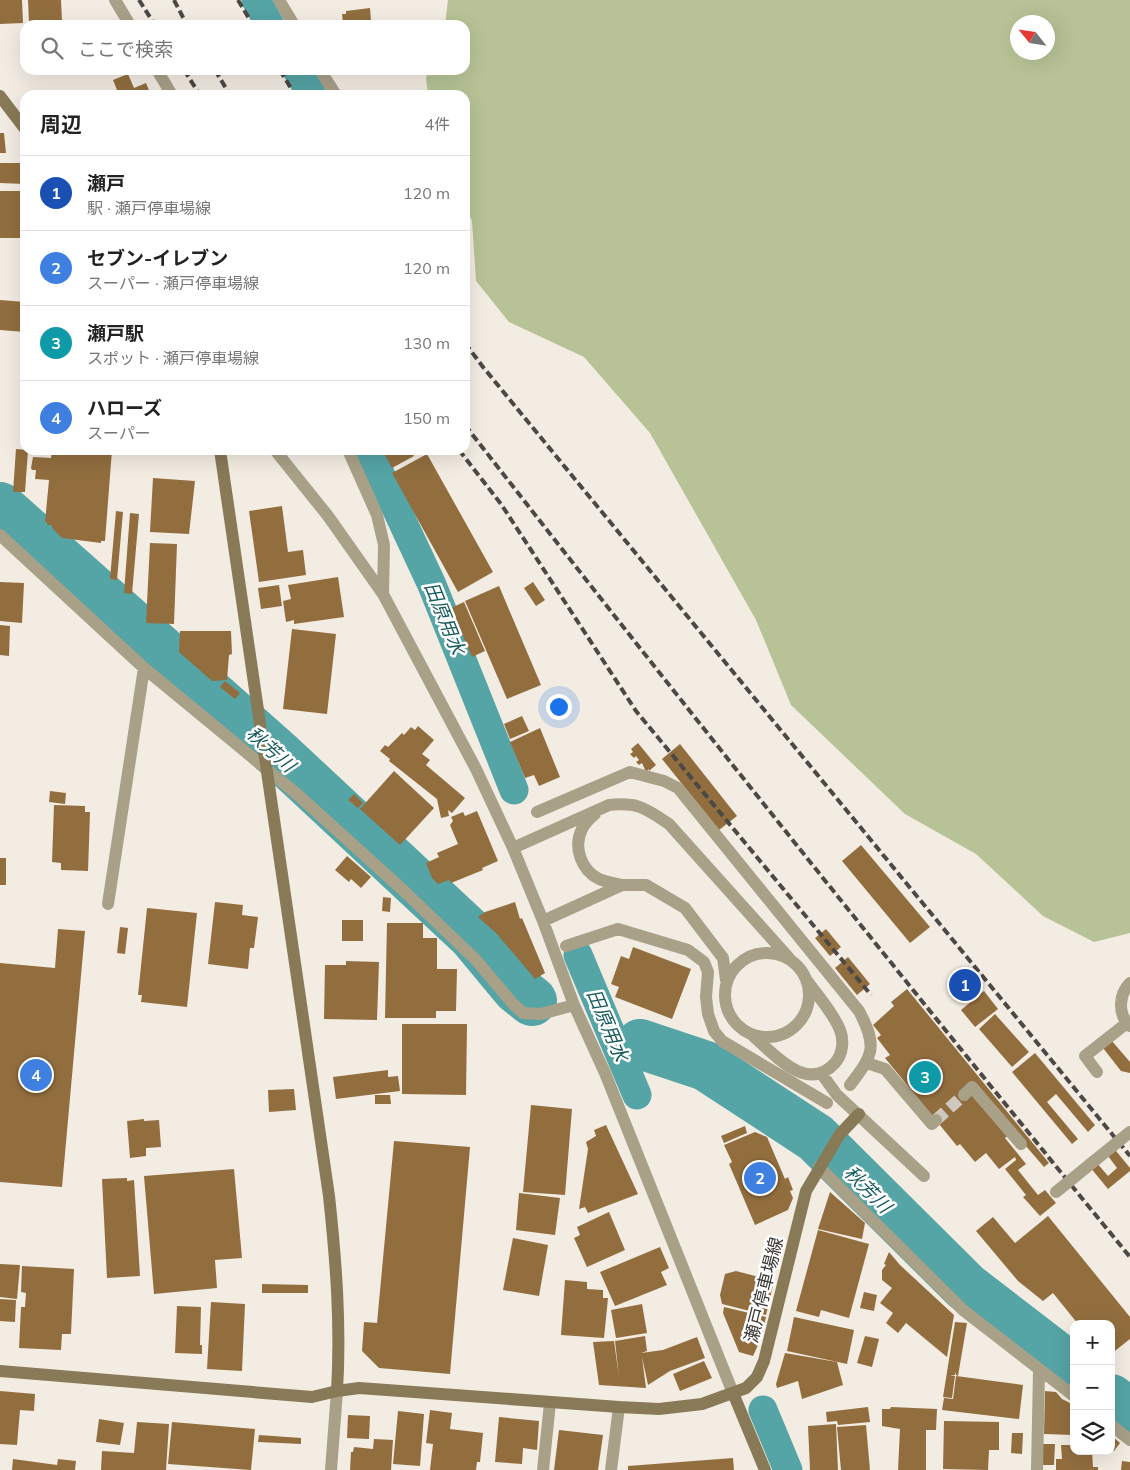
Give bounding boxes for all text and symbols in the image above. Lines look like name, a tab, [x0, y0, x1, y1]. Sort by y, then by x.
north arrow	[1010, 15, 1055, 60]
search box	[20, 20, 470, 75]
icon: search	[38, 34, 66, 62]
text: ここで検索	[78, 37, 173, 61]
text: 周辺	[40, 111, 82, 137]
text: 4件	[424, 114, 450, 134]
text: 瀬戸	[87, 171, 125, 195]
text: 1	[51, 183, 61, 203]
text: 120 m	[403, 183, 450, 203]
text: 駅 · 瀬戸停車場線	[87, 198, 211, 218]
text: セブン-イレブン	[87, 246, 228, 270]
text: 2	[51, 258, 61, 278]
text: 120 m	[403, 258, 450, 278]
text: スーパー · 瀬戸停車場線	[87, 273, 259, 293]
text: 瀬戸駅	[87, 321, 144, 345]
text: 3	[51, 333, 61, 353]
text: 130 m	[403, 333, 450, 353]
text: スポット · 瀬戸停車場線	[87, 348, 259, 368]
text: ハローズ	[87, 396, 162, 420]
text: 4	[51, 408, 61, 428]
text: 150 m	[403, 408, 450, 428]
text: スーパー	[87, 423, 151, 443]
water label: 田原用水	[420, 578, 471, 660]
your location	[546, 694, 572, 720]
water label: 秋芳川	[242, 721, 302, 778]
pin: 1	[949, 966, 981, 1004]
water label: 田原用水	[582, 985, 635, 1067]
pin: 4	[20, 1056, 52, 1094]
pin: 3	[909, 1058, 941, 1096]
pin: 2	[744, 1159, 776, 1197]
water label: 秋芳川	[839, 1160, 898, 1219]
street label: 瀬戸停車場線	[739, 1235, 788, 1345]
map controls	[1070, 1320, 1115, 1455]
button: +	[1070, 1320, 1115, 1365]
button: −	[1070, 1365, 1115, 1410]
button: layers	[1070, 1410, 1115, 1455]

